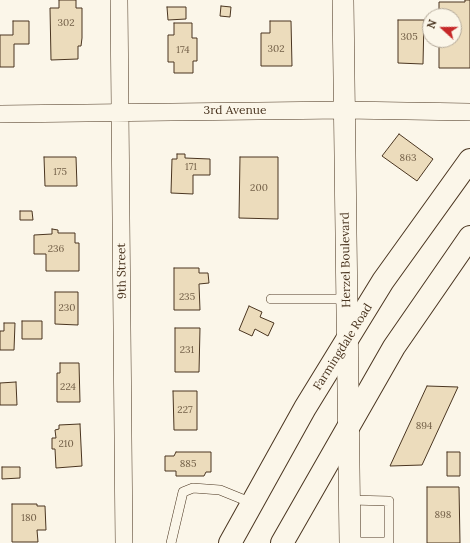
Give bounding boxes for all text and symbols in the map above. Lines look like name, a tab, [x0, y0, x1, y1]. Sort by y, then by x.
north arrow	[422, 8, 462, 48]
house number: 302	[57, 17, 75, 29]
text: N	[424, 18, 440, 31]
house number: 305	[400, 31, 418, 43]
house number: 302	[267, 43, 285, 55]
house number: 174	[176, 44, 190, 56]
street label: 3rd Avenue	[204, 104, 266, 118]
house number: 863	[400, 152, 416, 164]
house number: 171	[185, 161, 197, 173]
house number: 175	[53, 166, 67, 178]
house number: 200	[250, 182, 268, 194]
street label: Herzel Boulevard	[338, 212, 354, 308]
house number: 236	[48, 243, 64, 255]
street label: 9th Street	[114, 243, 130, 299]
house number: 235	[179, 291, 195, 303]
street label: Farmingdale Road	[311, 301, 375, 393]
house number: 230	[59, 302, 75, 314]
house number: 231	[180, 344, 194, 356]
house number: 224	[60, 381, 76, 393]
house number: 227	[177, 404, 193, 416]
house number: 894	[416, 420, 432, 432]
house number: 210	[58, 438, 74, 450]
house number: 885	[180, 458, 196, 470]
house number: 898	[435, 509, 451, 521]
house number: 180	[21, 512, 37, 524]

